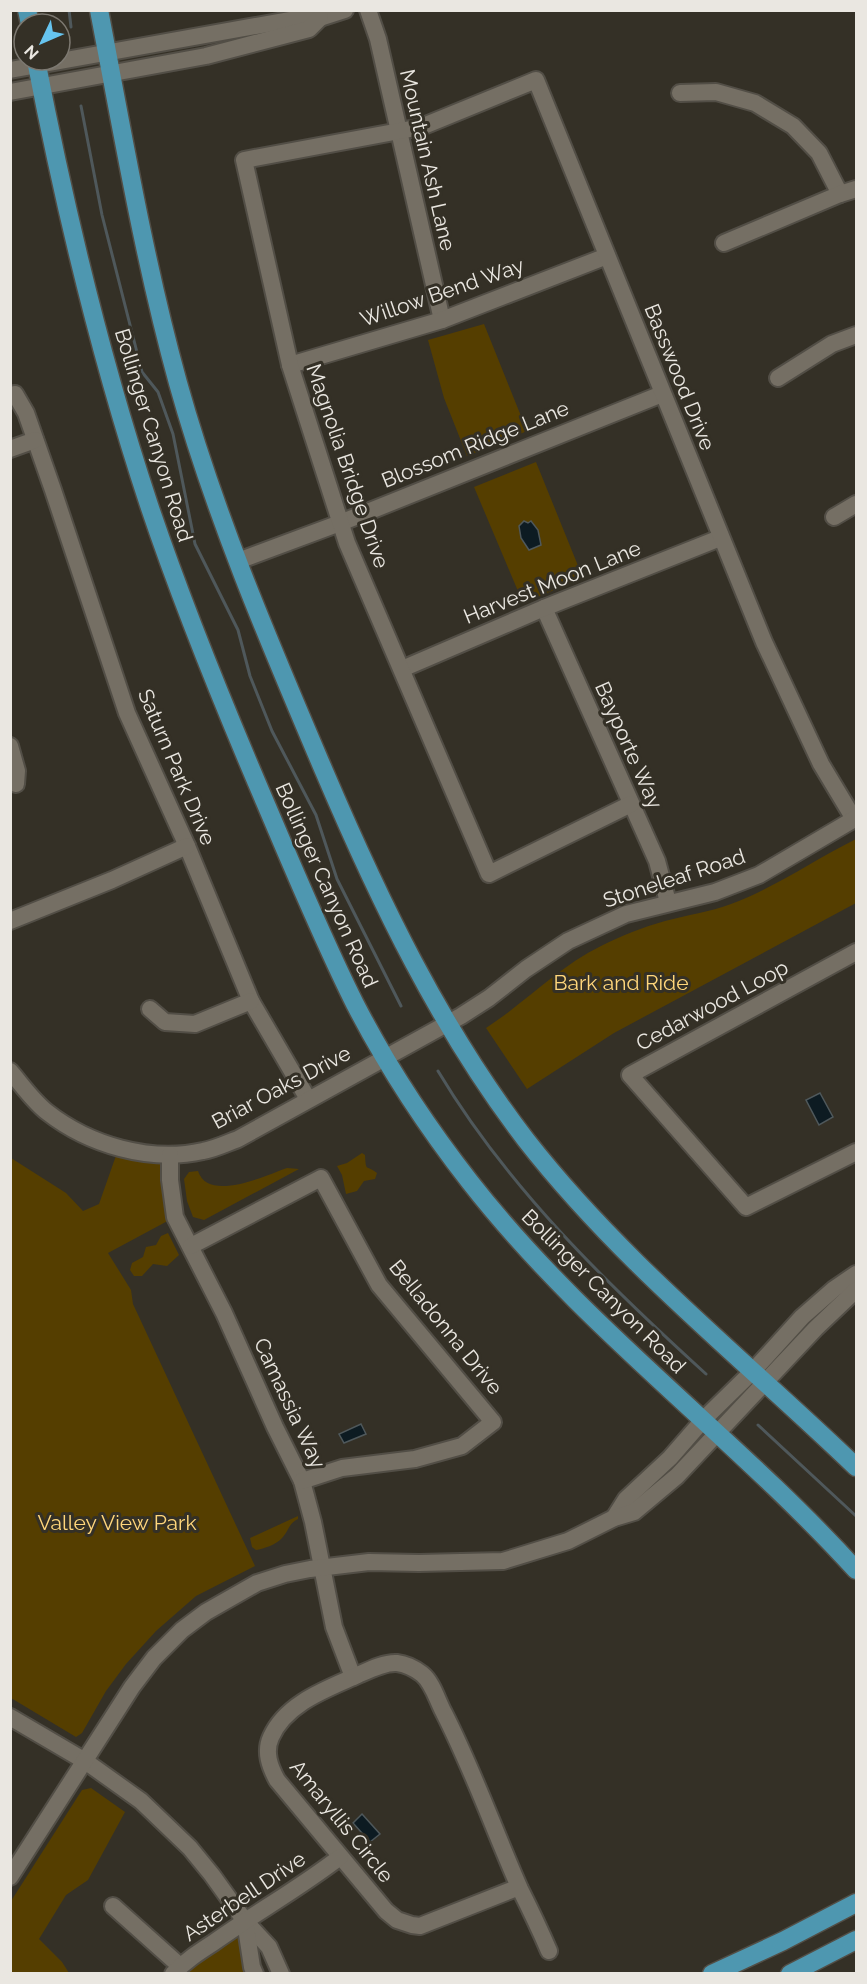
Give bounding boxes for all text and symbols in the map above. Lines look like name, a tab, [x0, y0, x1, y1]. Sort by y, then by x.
north arrow	[12, 12, 72, 72]
text: N	[20, 41, 43, 63]
street label: Mountain Ash Lane	[395, 67, 461, 253]
street label: Willow Bend Way	[357, 252, 527, 332]
street label: Basswood Drive	[639, 300, 721, 454]
street label: Bollinger Canyon Road	[110, 325, 198, 545]
street label: Magnolia Bridge Drive	[301, 361, 395, 571]
street label: Blossom Ridge Lane	[378, 395, 572, 493]
street label: Harvest Moon Lane	[460, 535, 644, 629]
street label: Bayporte Way	[590, 678, 668, 812]
street label: Saturn Park Drive	[133, 685, 221, 849]
street label: Bollinger Canyon Road	[271, 779, 383, 991]
street label: Stoneleaf Road	[600, 843, 748, 913]
street label: Cedarwood Loop	[632, 954, 792, 1056]
park label: Bark and Ride	[554, 970, 688, 995]
street label: Briar Oaks Drive	[207, 1040, 355, 1134]
street label: Bollinger Canyon Road	[517, 1204, 691, 1378]
street label: Belladonna Drive	[384, 1255, 508, 1399]
street label: Camassia Way	[249, 1334, 331, 1472]
park label: Valley View Park	[37, 1510, 197, 1535]
street label: Amaryllis Circle	[285, 1755, 399, 1887]
street label: Asterbell Drive	[178, 1846, 310, 1946]

